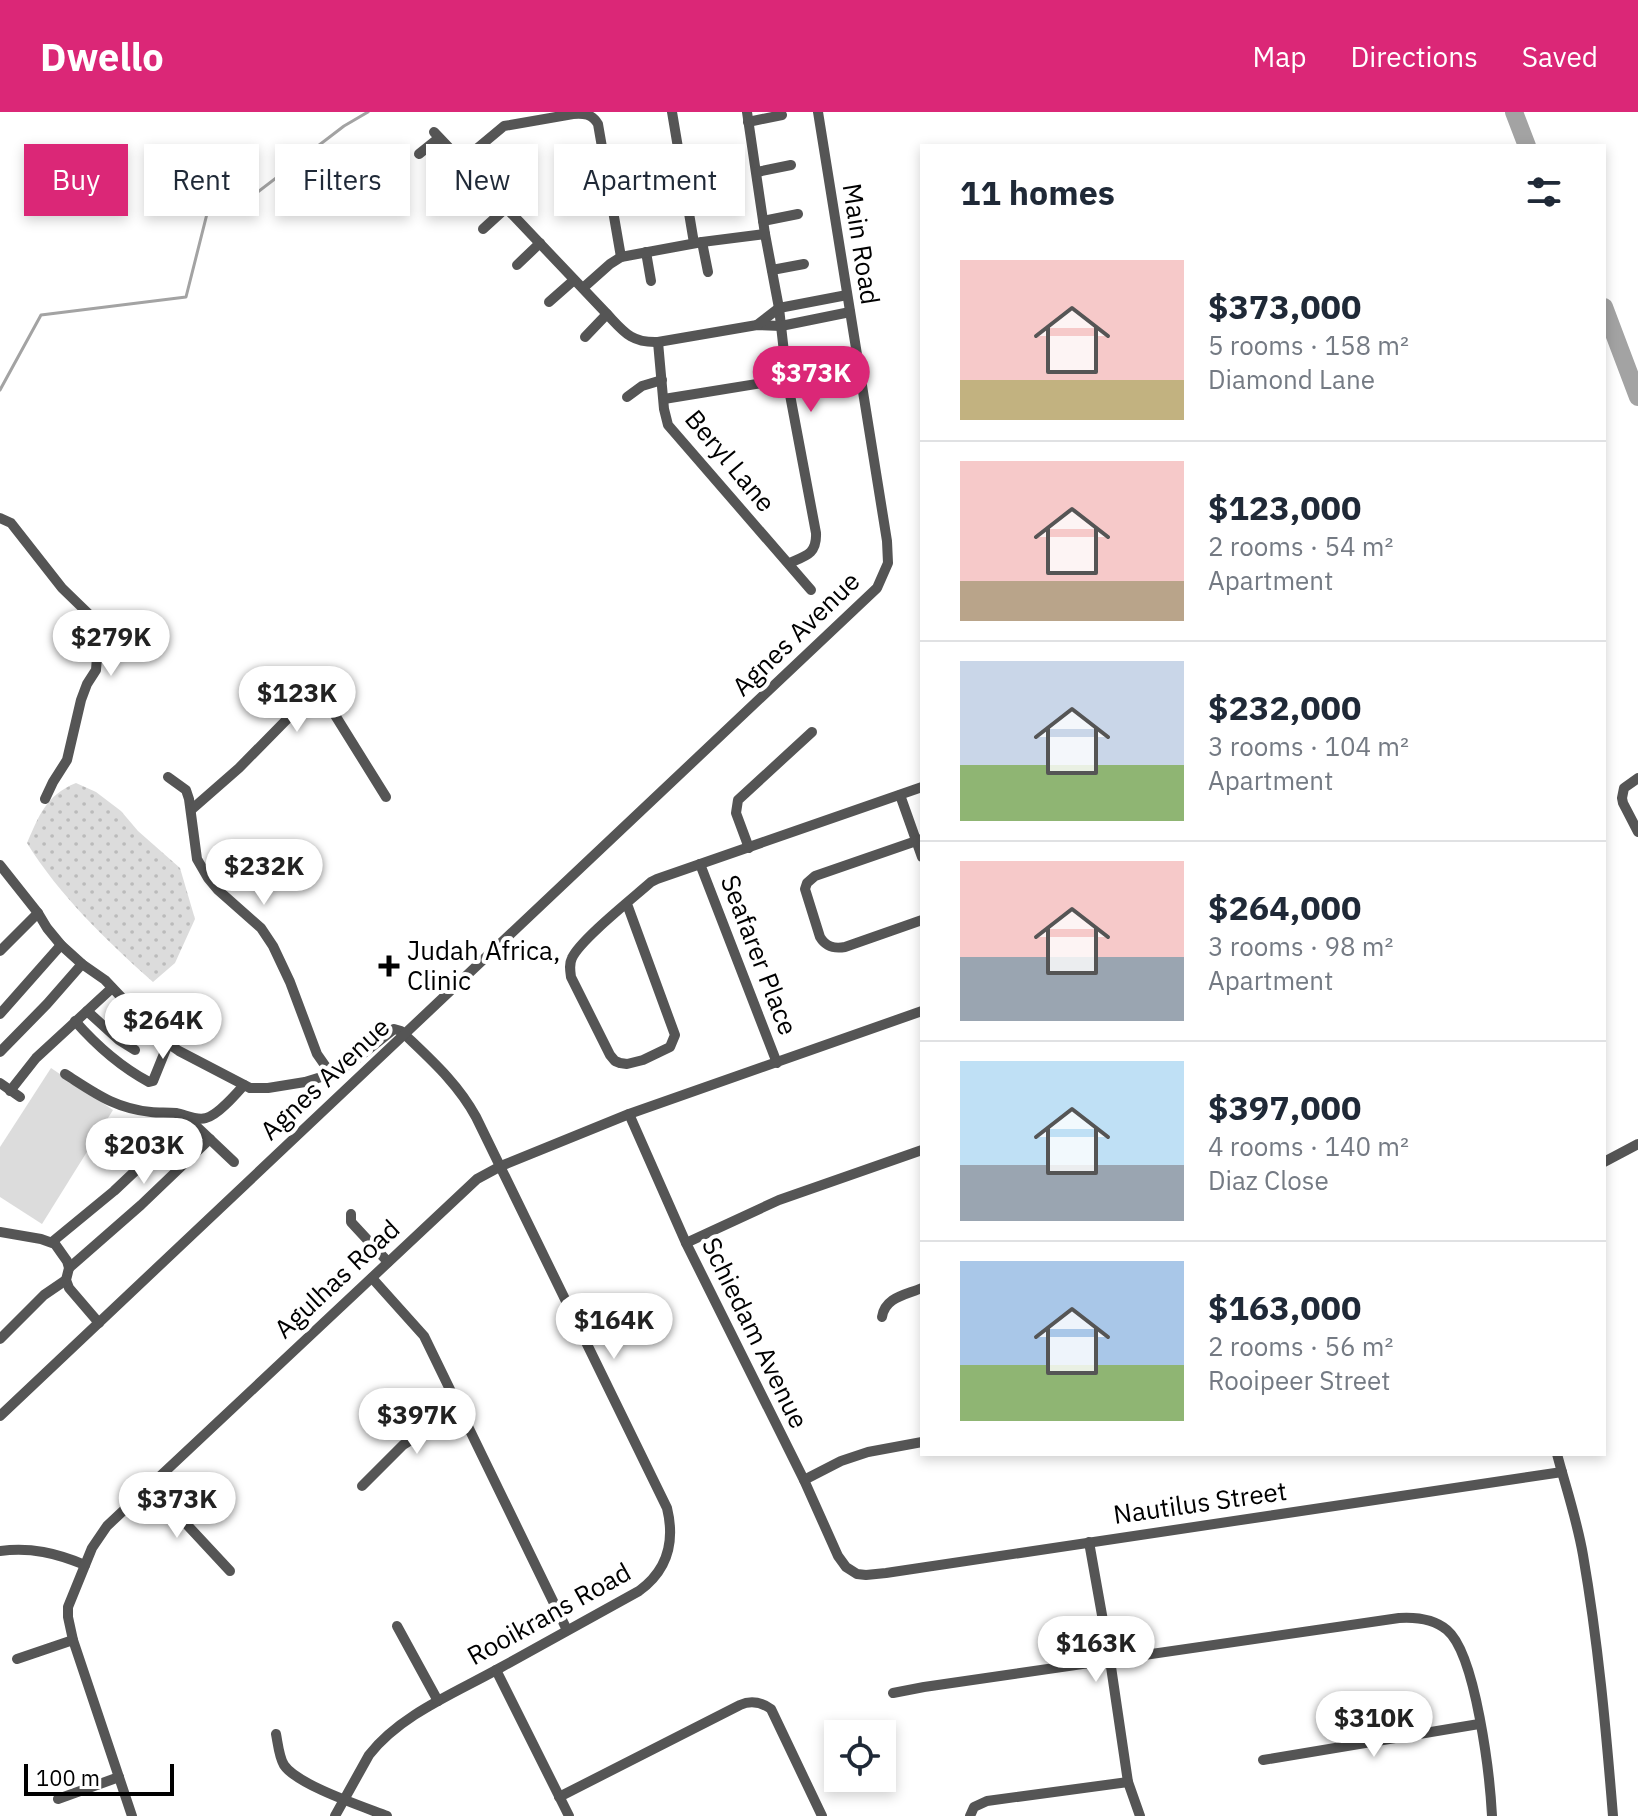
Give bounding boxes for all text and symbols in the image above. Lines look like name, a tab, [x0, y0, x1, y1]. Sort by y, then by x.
text: Dwello	[40, 32, 164, 81]
text: Map	[1252, 38, 1306, 75]
text: Directions	[1350, 38, 1478, 75]
text: Saved	[1522, 38, 1598, 75]
chip: Buy	[24, 144, 128, 216]
chip: Rent	[144, 144, 259, 216]
chip: Filters	[275, 144, 410, 216]
chip: New	[426, 144, 538, 216]
chip: Apartment	[554, 144, 745, 216]
text: 11 homes	[960, 170, 1115, 214]
icon: filters	[1522, 170, 1566, 214]
street label: Main Road	[836, 181, 888, 307]
text: $373,000	[1208, 284, 1361, 328]
icon: home	[1024, 292, 1120, 388]
text: 5 rooms · 158 m²	[1208, 328, 1409, 362]
pin: $373K	[755, 346, 867, 414]
text: $373K	[771, 355, 851, 389]
text: Diamond Lane	[1208, 362, 1375, 396]
street label: Beryl Lane	[678, 402, 783, 518]
text: $123,000	[1208, 485, 1361, 529]
icon: home	[1024, 493, 1120, 589]
text: 2 rooms · 54 m²	[1208, 529, 1393, 563]
text: Apartment	[1208, 563, 1333, 597]
street label: Agnes Avenue	[724, 564, 866, 703]
pin: $279K	[55, 610, 167, 678]
text: $279K	[71, 619, 151, 653]
pin: $123K	[241, 666, 353, 734]
text: $123K	[257, 675, 337, 709]
text: $232,000	[1208, 685, 1361, 729]
icon: home	[1024, 693, 1120, 789]
text: 3 rooms · 104 m²	[1208, 729, 1409, 763]
text: Apartment	[1208, 763, 1333, 797]
pin: $232K	[208, 839, 320, 907]
text: $232K	[224, 848, 304, 882]
street label: Seafarer Place	[714, 870, 806, 1040]
text: $264,000	[1208, 885, 1361, 929]
icon: home	[1024, 893, 1120, 989]
text: 3 rooms · 98 m²	[1208, 929, 1393, 963]
place label: Judah Africa, Clinic	[407, 933, 560, 997]
marker: Judah Africa, Clinic	[378, 955, 400, 977]
text: Apartment	[1208, 963, 1333, 997]
pin: $264K	[107, 993, 219, 1061]
text: $264K	[123, 1002, 203, 1036]
street label: Agnes Avenue	[252, 1010, 396, 1147]
text: $397,000	[1208, 1085, 1361, 1129]
icon: home	[1024, 1093, 1120, 1189]
pin: $203K	[88, 1118, 200, 1186]
text: $203K	[104, 1127, 184, 1161]
text: 4 rooms · 140 m²	[1208, 1129, 1409, 1163]
text: Diaz Close	[1208, 1163, 1329, 1197]
street label: Agulhas Road	[266, 1211, 406, 1345]
street label: Schiedam Avenue	[695, 1231, 817, 1434]
text: $163,000	[1208, 1285, 1361, 1329]
pin: $164K	[558, 1293, 670, 1361]
icon: home	[1024, 1293, 1120, 1389]
text: $164K	[574, 1302, 654, 1336]
text: 2 rooms · 56 m²	[1208, 1329, 1393, 1363]
text: Rooipeer Street	[1208, 1363, 1391, 1397]
pin: $397K	[361, 1388, 473, 1456]
text: $397K	[377, 1397, 457, 1431]
pin: $373K	[121, 1472, 233, 1540]
street label: Nautilus Street	[1111, 1473, 1289, 1531]
text: $373K	[137, 1481, 217, 1515]
street label: Rooikrans Road	[461, 1554, 636, 1672]
pin: $163K	[1040, 1616, 1152, 1684]
text: $163K	[1056, 1625, 1136, 1659]
pin: $310K	[1318, 1691, 1430, 1759]
text: $310K	[1334, 1700, 1414, 1734]
map controls	[824, 1720, 896, 1792]
button: locate	[824, 1720, 896, 1792]
scale bar	[24, 1760, 174, 1796]
text: 100 m	[36, 1763, 100, 1792]

